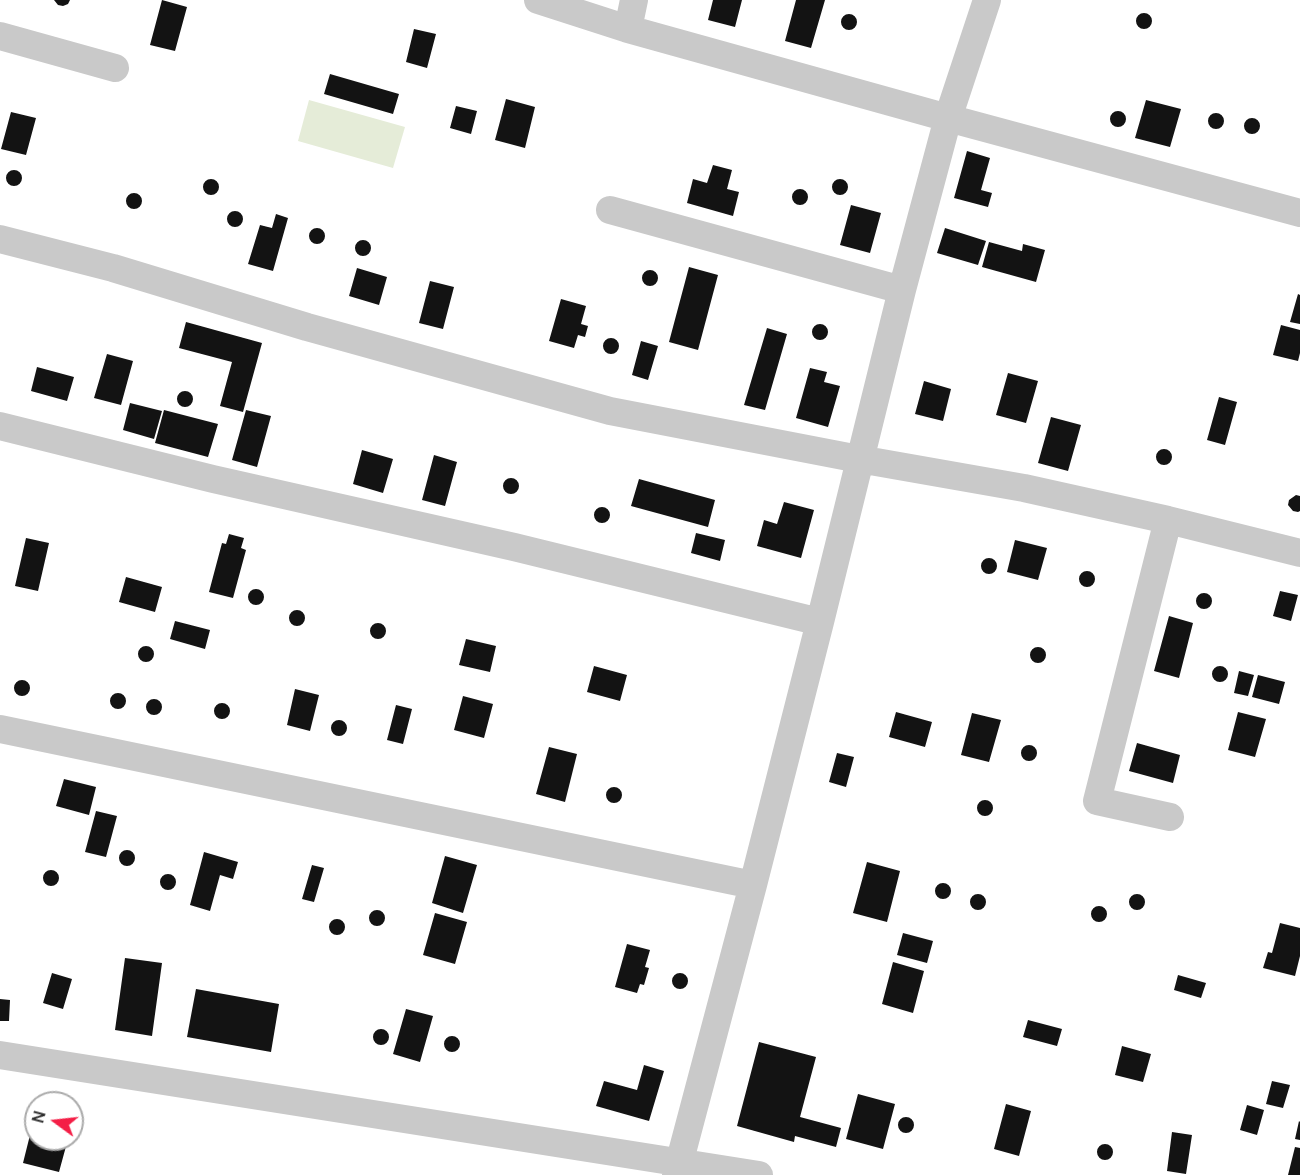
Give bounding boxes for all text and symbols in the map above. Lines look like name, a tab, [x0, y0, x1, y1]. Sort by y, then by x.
north arrow	[24, 1091, 84, 1151]
text: N	[26, 1108, 51, 1125]

